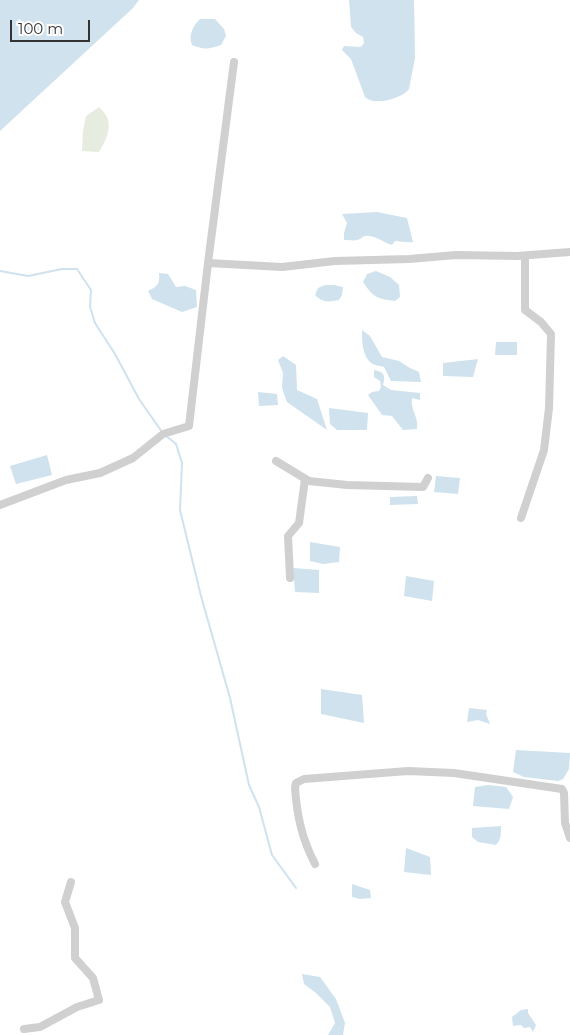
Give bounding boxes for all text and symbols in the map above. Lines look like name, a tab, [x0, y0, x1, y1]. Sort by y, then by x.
scale bar	[12, 10, 92, 42]
text: 100 m	[18, 19, 63, 38]

